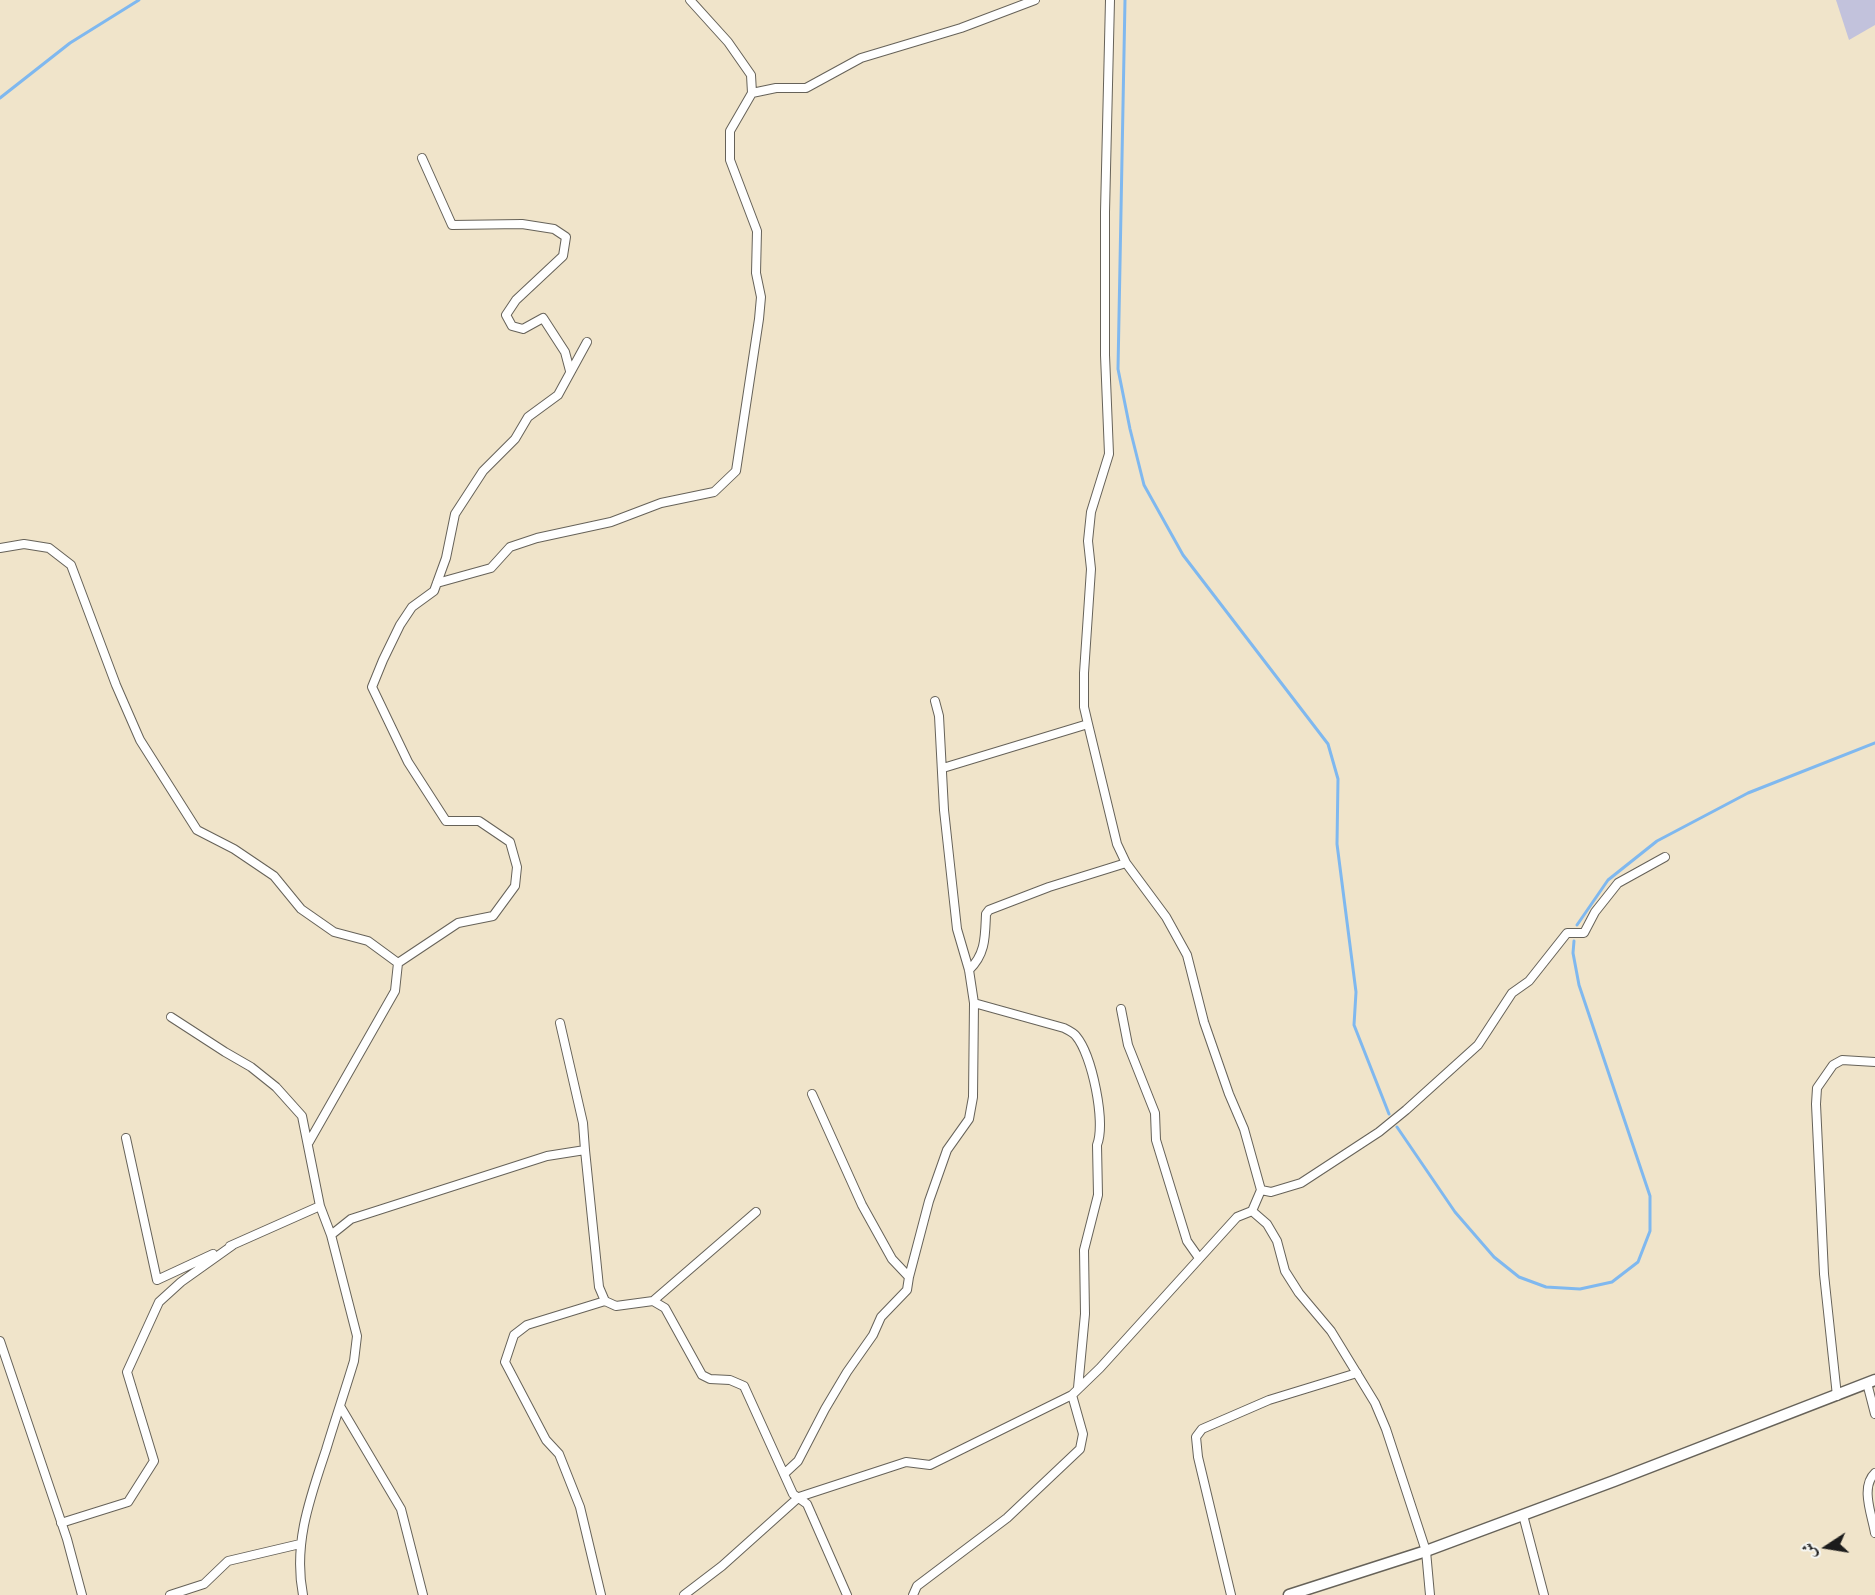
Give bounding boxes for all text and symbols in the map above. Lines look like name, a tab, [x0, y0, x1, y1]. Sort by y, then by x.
north arrow	[1797, 1517, 1857, 1577]
text: ش	[1798, 1541, 1820, 1561]

